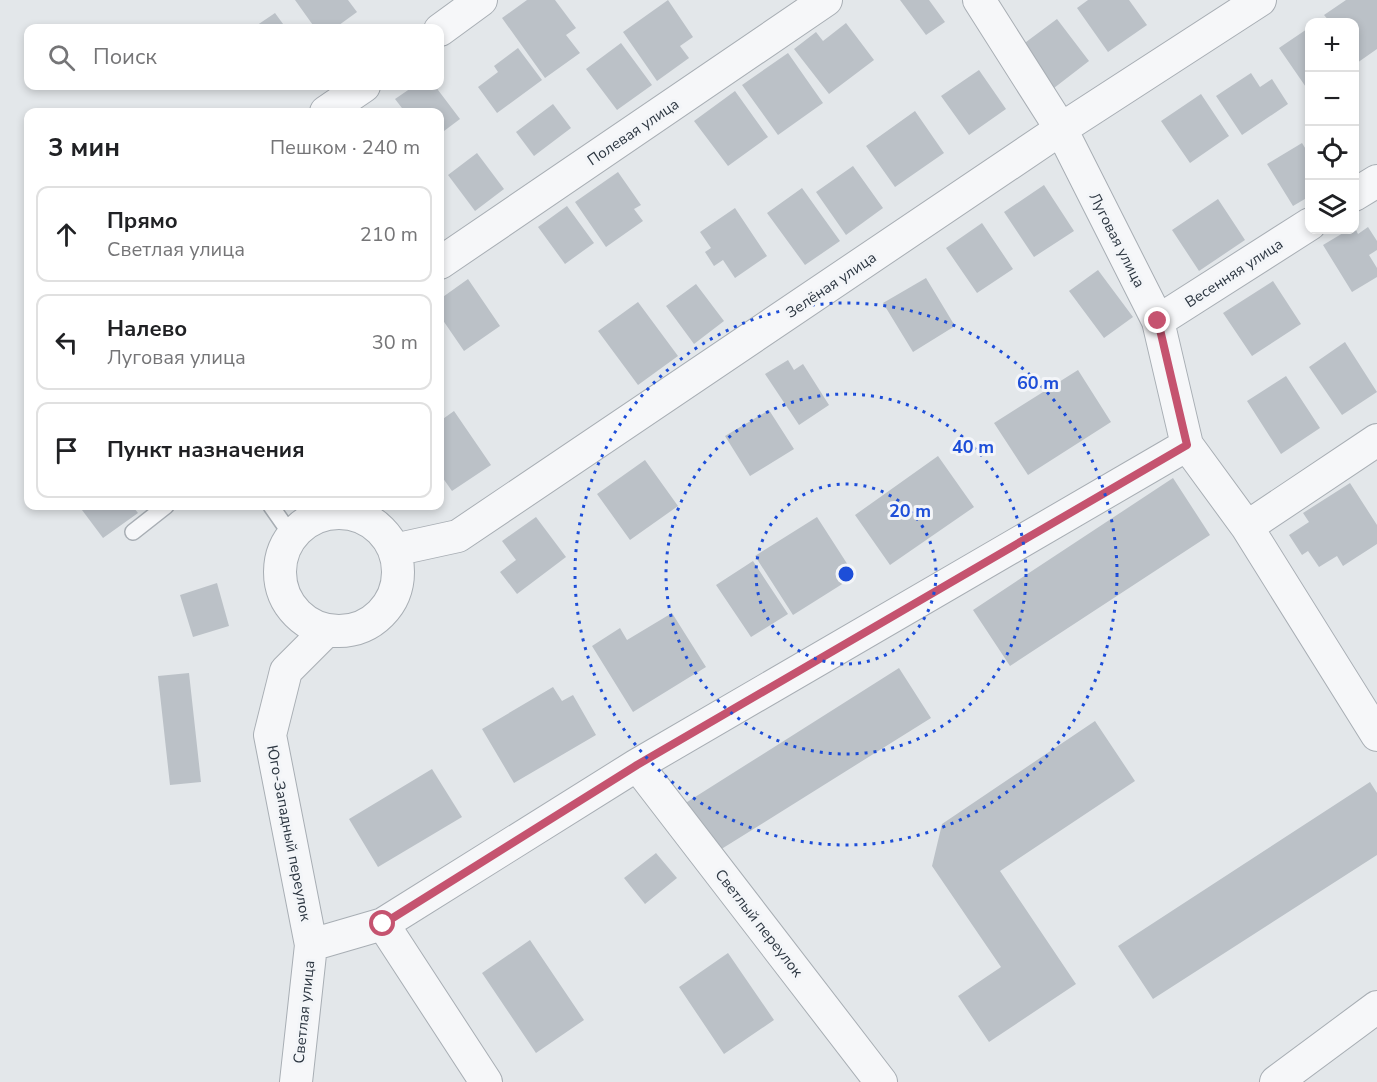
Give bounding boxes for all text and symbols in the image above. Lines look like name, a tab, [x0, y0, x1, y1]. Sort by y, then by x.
map controls	[1305, 18, 1359, 234]
button: +	[1305, 18, 1359, 72]
search box	[24, 24, 444, 90]
icon: search	[45, 41, 78, 74]
text: Поиск	[93, 42, 157, 72]
button: −	[1305, 72, 1359, 126]
street label: Полевая улица	[583, 94, 683, 170]
button: locate	[1305, 126, 1359, 180]
text: 3 мин	[48, 130, 120, 165]
text: Пешком · 240 m	[270, 134, 420, 161]
button: layers	[1305, 180, 1359, 234]
street label: Луговая улица	[1084, 189, 1150, 291]
text: Прямо	[107, 206, 178, 236]
icon: ahead	[50, 218, 83, 251]
text: 210 m	[360, 221, 418, 248]
street label: Весенняя улица	[1181, 234, 1287, 312]
text: Светлая улица	[107, 236, 245, 263]
street label: Зелёная улица	[782, 247, 880, 323]
route end	[1144, 307, 1170, 333]
text: Налево	[107, 314, 187, 344]
icon: left	[50, 326, 83, 359]
text: 30 m	[372, 329, 418, 356]
text: Луговая улица	[107, 344, 246, 371]
text: 60 m	[1017, 371, 1059, 395]
icon: arrive	[50, 434, 83, 467]
text: Пункт назначения	[107, 435, 305, 465]
text: 40 m	[952, 435, 994, 459]
text: 20 m	[889, 499, 931, 523]
centre of rings	[836, 564, 856, 584]
street label: Юго-Западный переулок	[262, 743, 316, 923]
street label: Светлый переулок	[711, 865, 807, 981]
route start	[369, 910, 395, 936]
street label: Светлая улица	[289, 959, 319, 1065]

